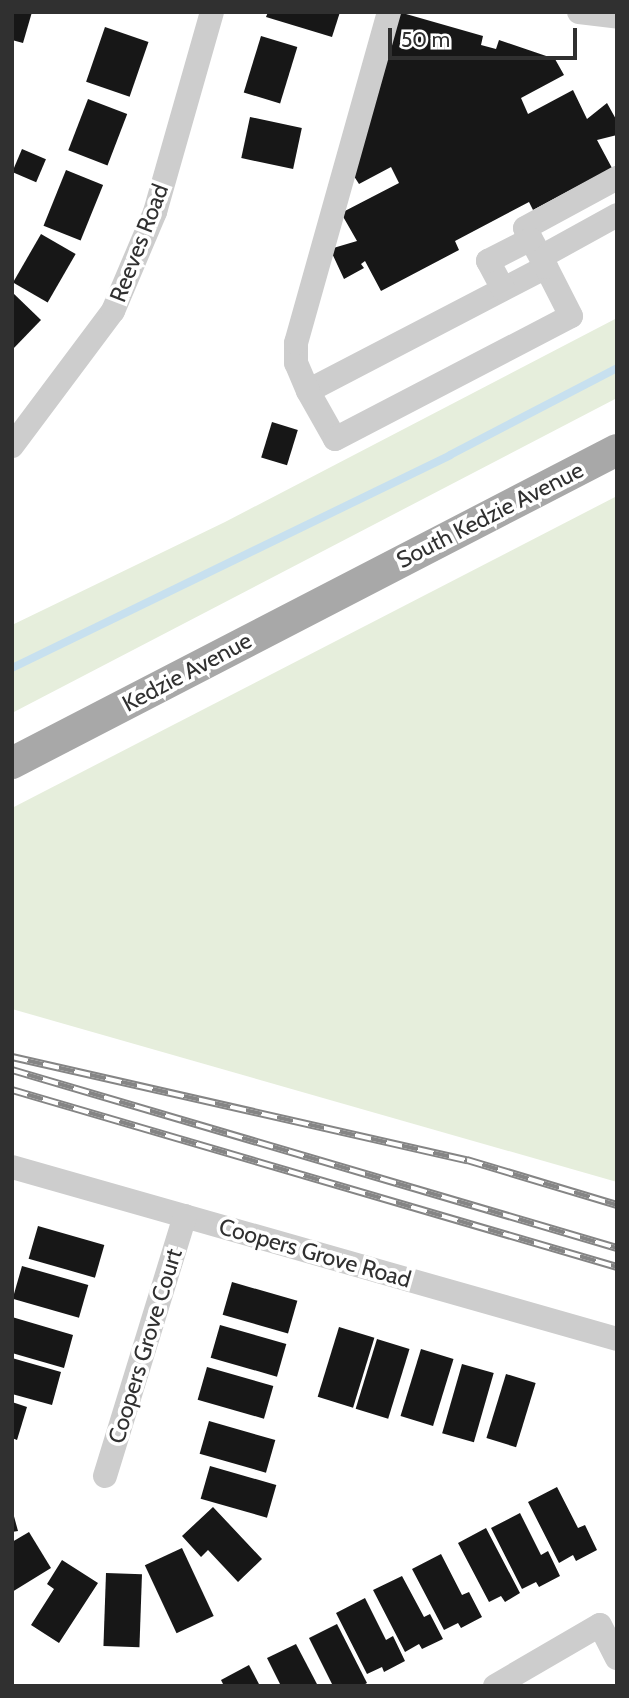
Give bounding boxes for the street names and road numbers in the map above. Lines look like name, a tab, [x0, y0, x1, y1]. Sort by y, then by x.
street label: Reeves Road	[104, 180, 174, 306]
street label: South Kedzie Avenue	[392, 456, 588, 574]
street label: Kedzie Avenue	[118, 626, 256, 718]
street label: Coopers Grove Road	[216, 1212, 414, 1294]
street label: Coopers Grove Court	[102, 1245, 188, 1447]

